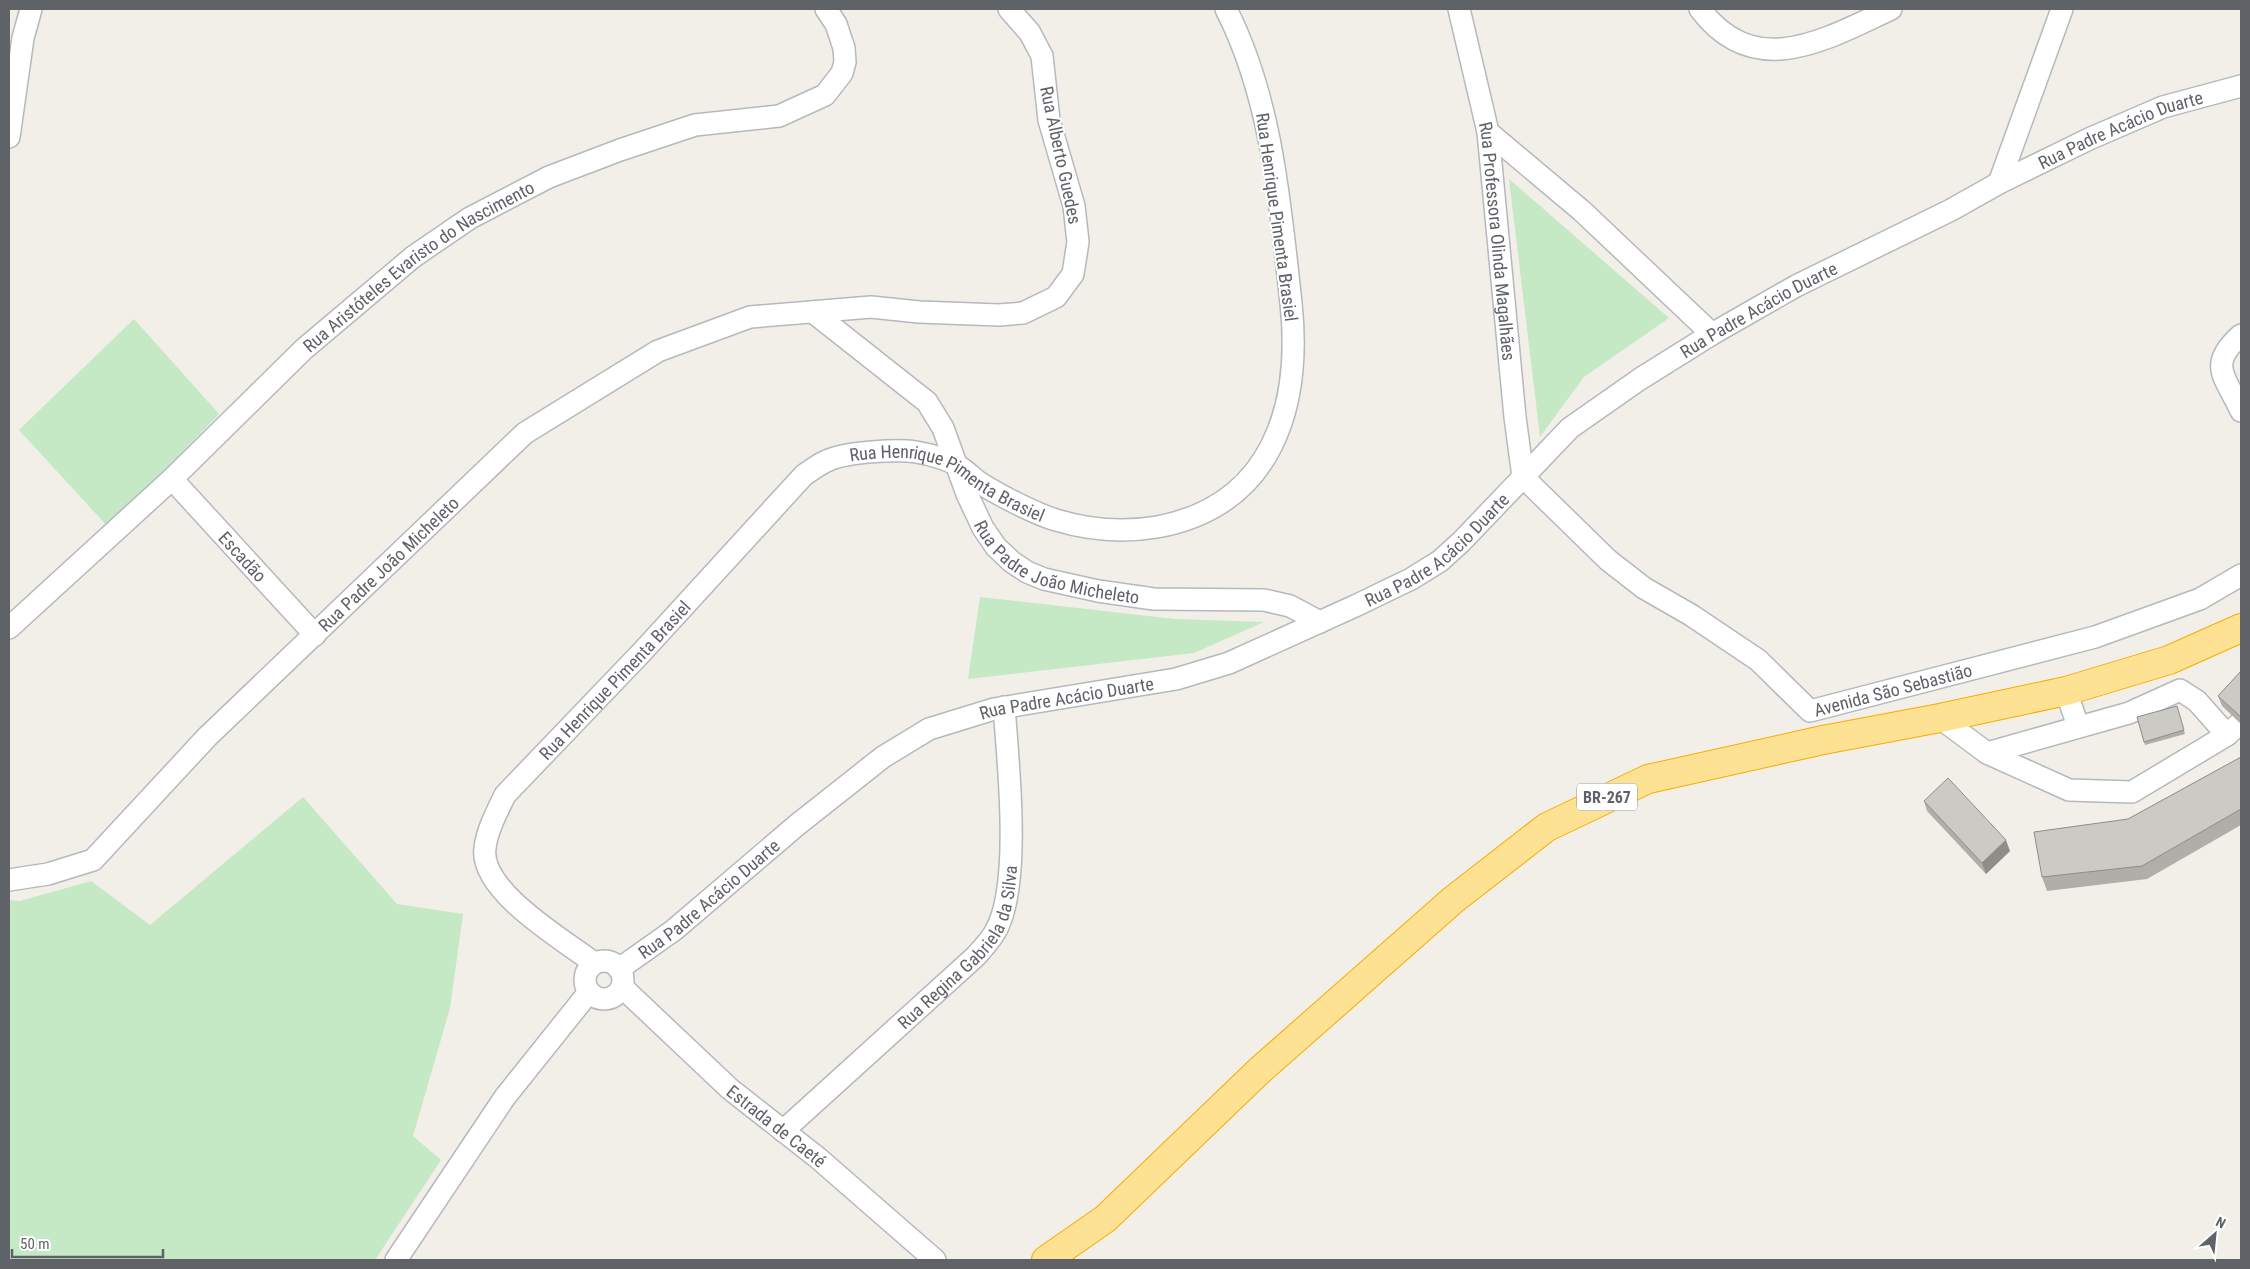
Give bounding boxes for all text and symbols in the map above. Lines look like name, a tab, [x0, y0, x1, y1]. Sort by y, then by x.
street label: Rua Alberto Guedes	[1036, 84, 1086, 226]
street label: Rua Padre Acácio Duarte	[2035, 86, 2205, 173]
street label: Rua Henrique Pimenta Brasiel	[1252, 111, 1302, 323]
street label: Rua Professora Olinda Magalhães	[1475, 119, 1520, 362]
street label: Rua Aristóteles Evaristo do Nascimento	[298, 176, 537, 356]
street label: Rua Padre Acácio Duarte	[1676, 257, 1840, 362]
street label: Rua Henrique Pimenta Brasiel	[848, 440, 1048, 526]
street label: Rua Padre Acácio Duarte	[1361, 489, 1513, 610]
street label: Rua Padre João Micheleto	[314, 492, 463, 636]
street label: Rua Padre João Micheleto	[970, 517, 1141, 607]
street label: Escadão	[215, 527, 271, 586]
street label: Rua Henrique Pimenta Brasiel	[534, 596, 694, 764]
street label: Avenida São Sebastião	[1812, 659, 1974, 720]
street label: Rua Padre Acácio Duarte	[977, 672, 1155, 723]
road number: BR-267	[1577, 784, 1637, 810]
street label: Rua Padre Acácio Duarte	[634, 834, 783, 963]
street label: Rua Regina Gabriela da Silva	[893, 865, 1021, 1033]
street label: Estrada de Caeté	[723, 1080, 831, 1171]
north arrow	[2190, 1209, 2240, 1259]
text: N	[2213, 1213, 2228, 1231]
scale bar	[12, 1226, 164, 1258]
text: 50 m	[20, 1235, 50, 1253]

